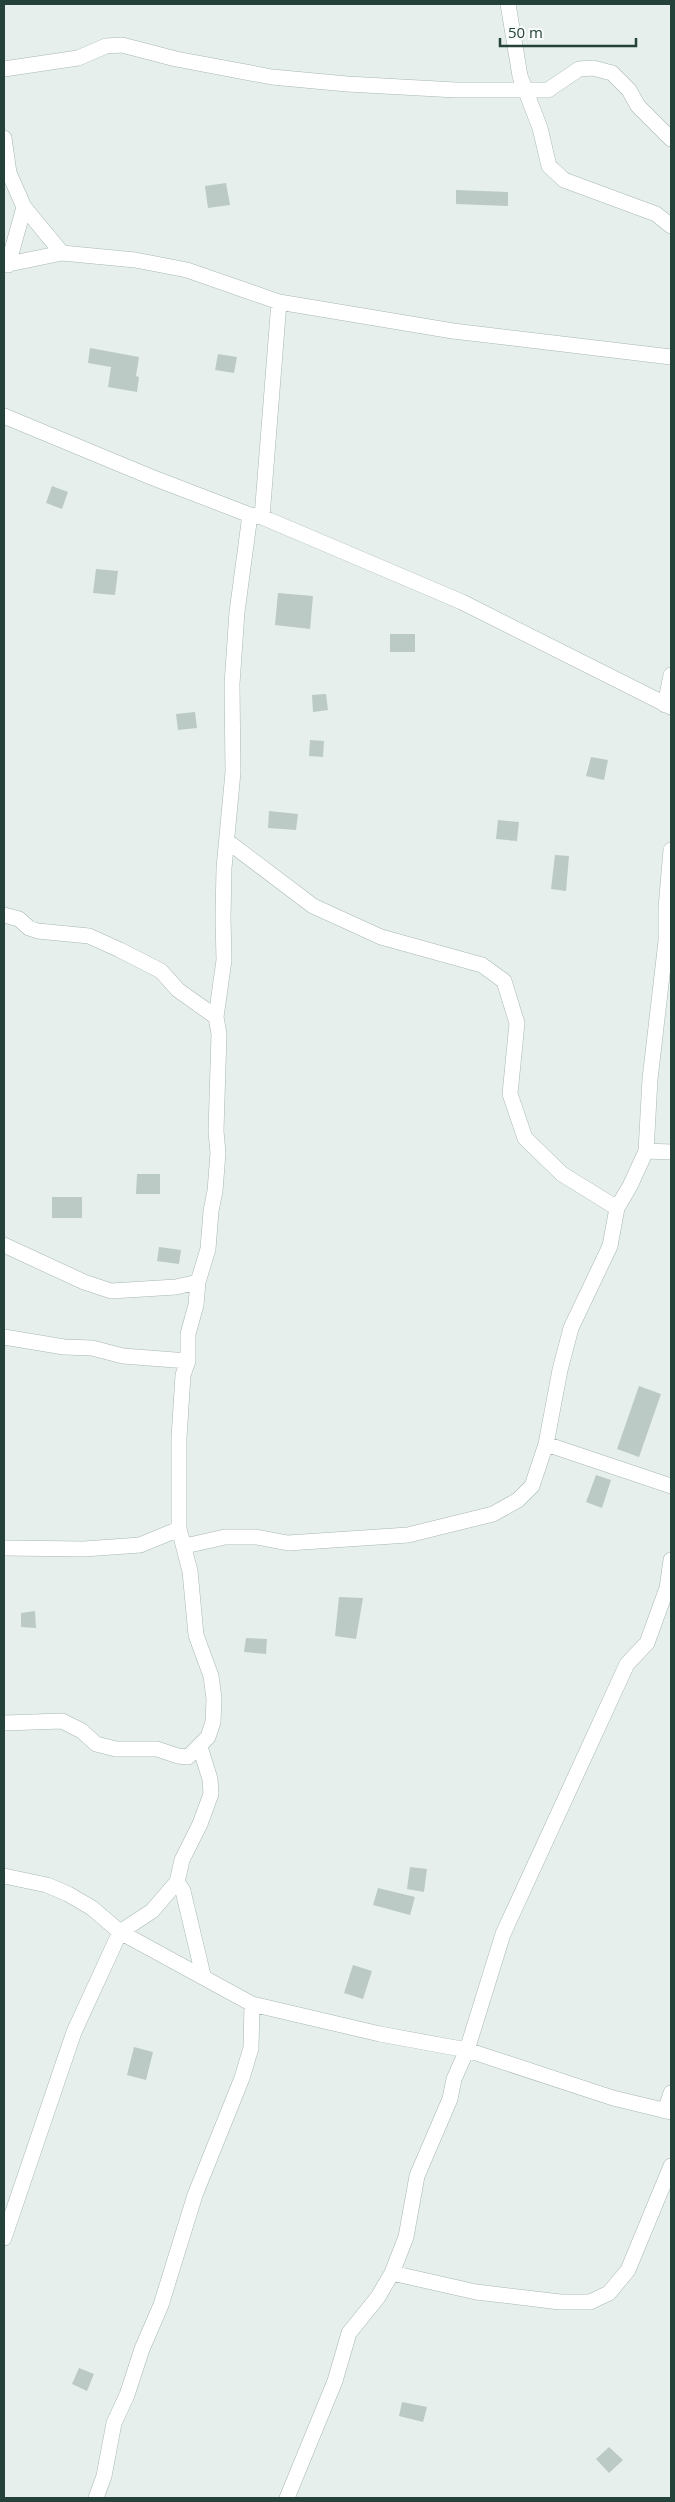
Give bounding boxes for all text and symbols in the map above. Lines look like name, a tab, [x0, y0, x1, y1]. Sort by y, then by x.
scale bar	[500, 15, 636, 47]
text: 50 m	[508, 22, 543, 42]

